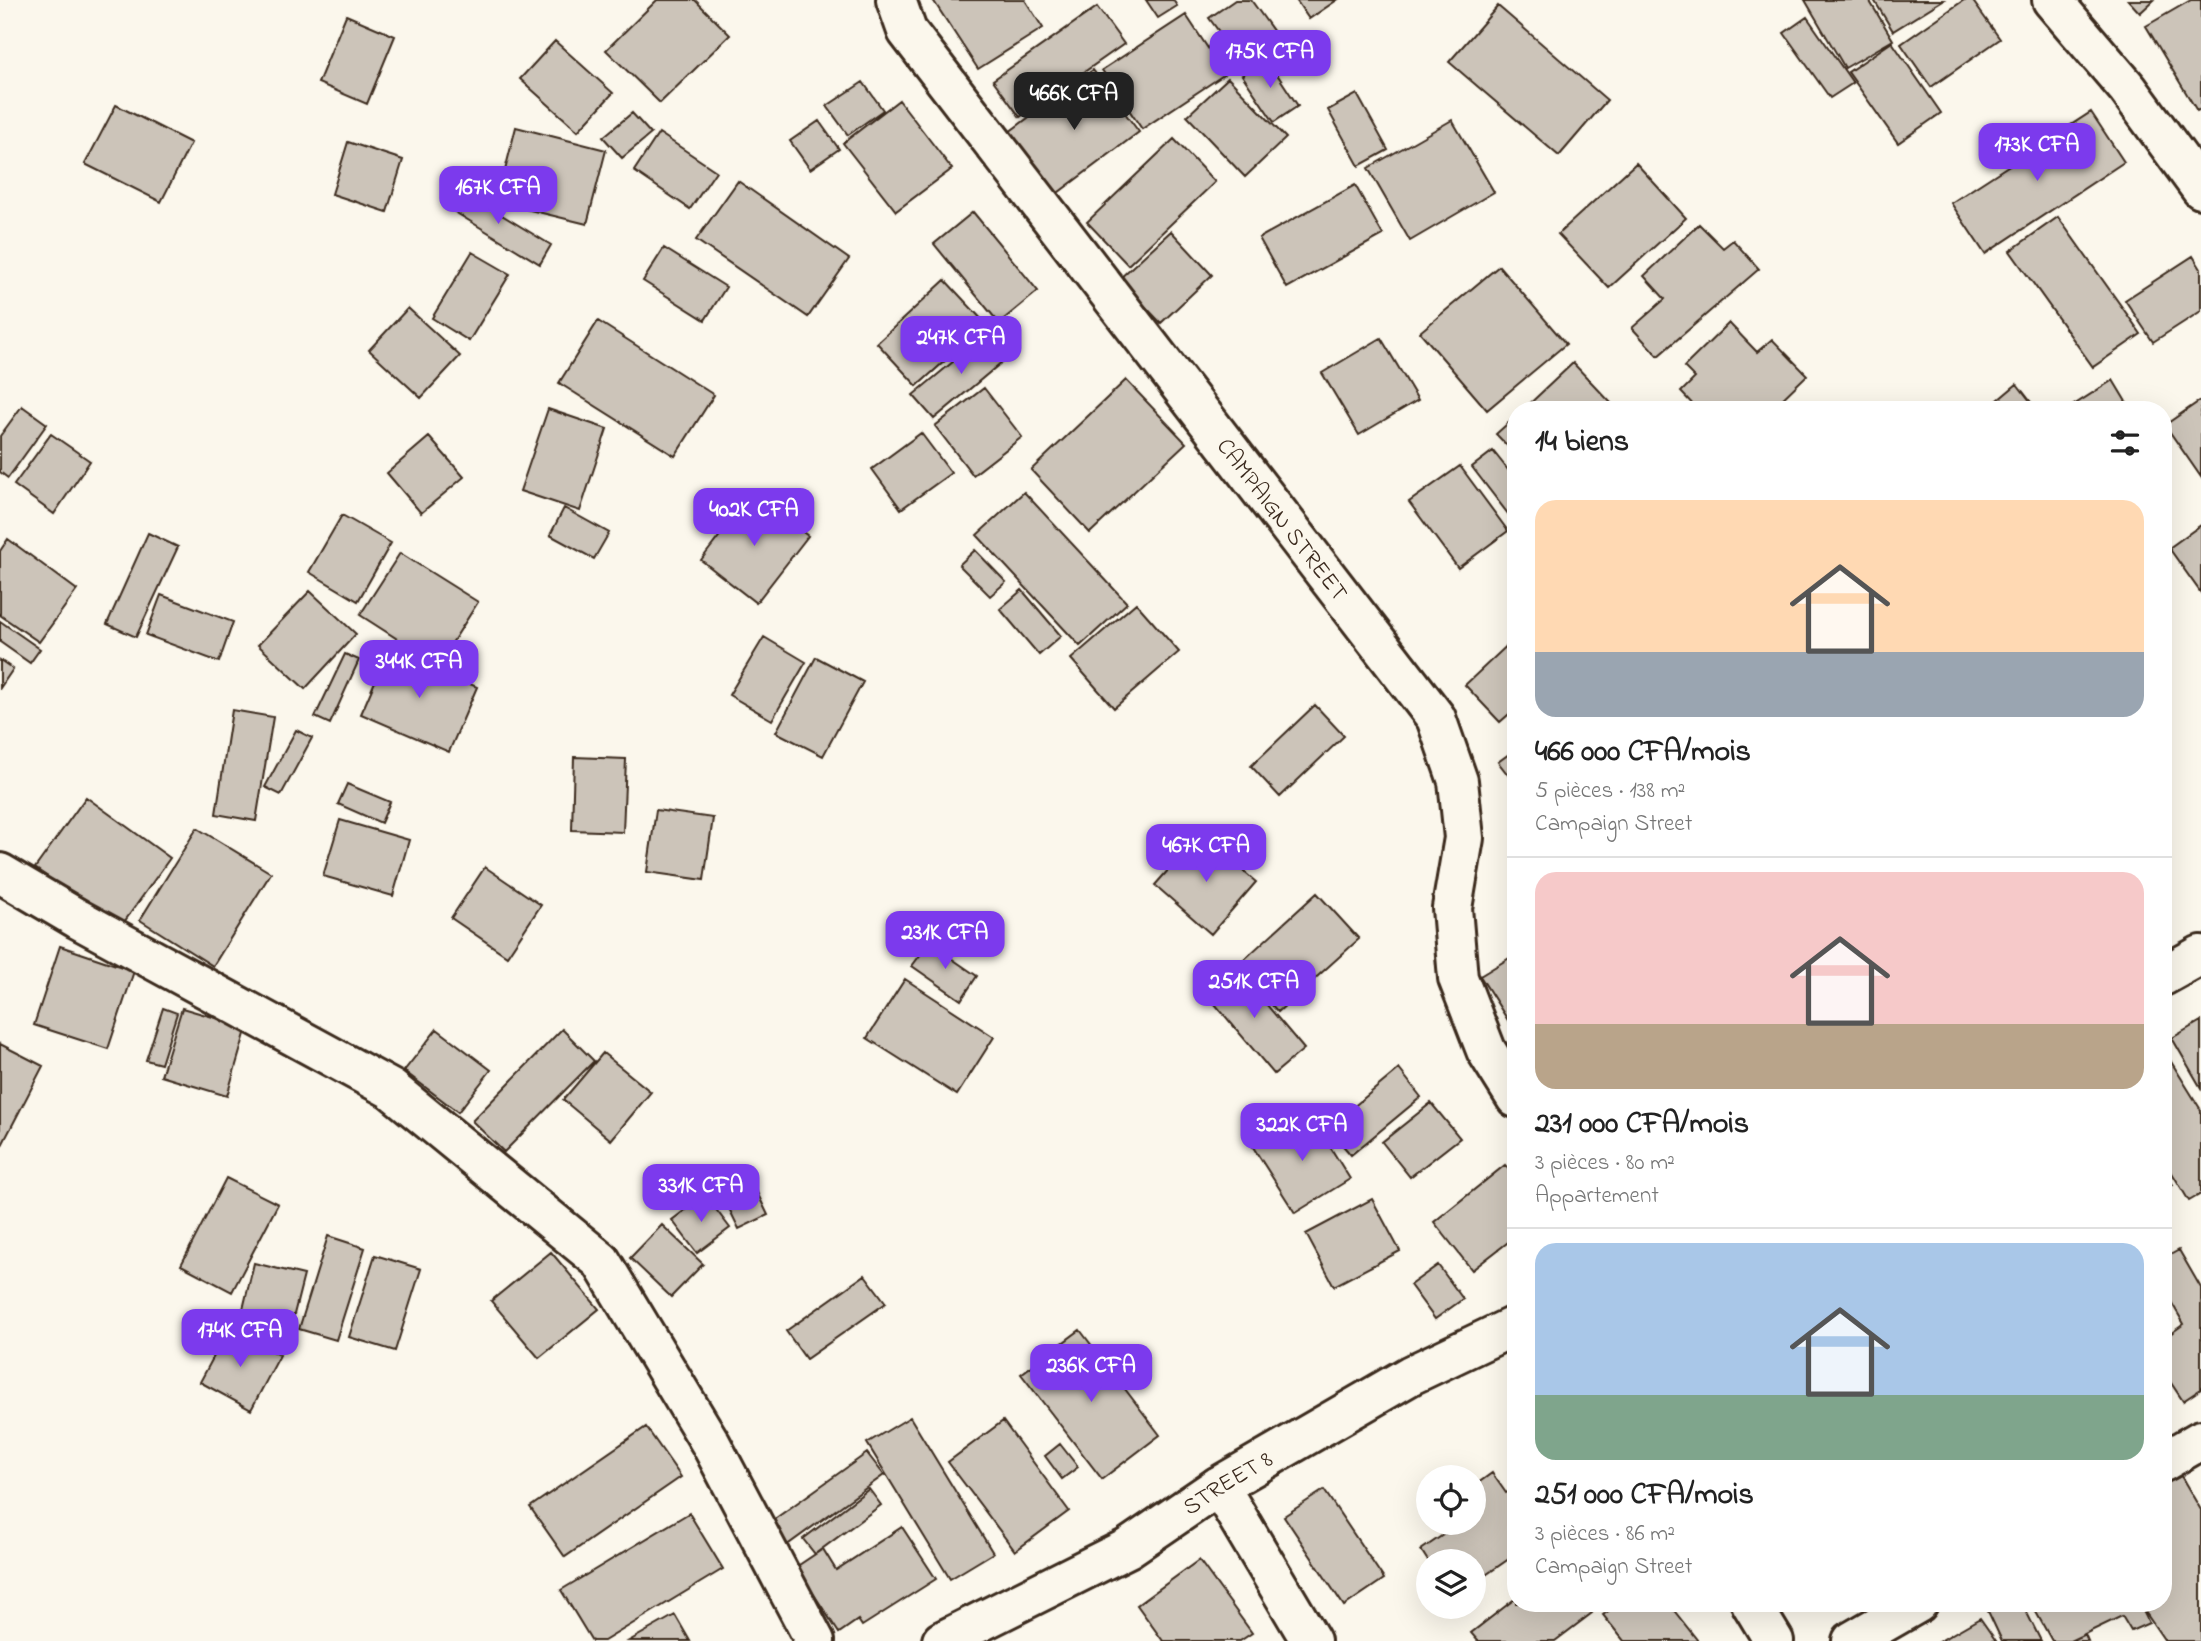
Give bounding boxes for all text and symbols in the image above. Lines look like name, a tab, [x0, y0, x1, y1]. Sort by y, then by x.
pin: 175K CFA	[1198, 31, 1342, 90]
text: 175K CFA	[1226, 36, 1314, 69]
pin: 466K CFA	[1002, 72, 1146, 132]
text: 466K CFA	[1030, 78, 1118, 111]
pin: 173K CFA	[1965, 124, 2109, 183]
text: 173K CFA	[1995, 129, 2079, 162]
pin: 167K CFA	[426, 166, 570, 226]
text: 167K CFA	[455, 172, 541, 205]
pin: 247K CFA	[889, 316, 1033, 376]
text: 247K CFA	[917, 322, 1006, 355]
text: 14 biens	[1535, 421, 1629, 465]
icon: filters	[2106, 424, 2144, 462]
street label: CAMPAIGN STREET	[1207, 432, 1355, 610]
pin: 402K CFA	[682, 489, 826, 548]
text: 402K CFA	[709, 494, 799, 527]
icon: home	[1777, 546, 1903, 672]
pin: 344K CFA	[347, 640, 491, 700]
text: 344K CFA	[375, 646, 463, 679]
text: 466 000 CFA/mois	[1535, 731, 1751, 775]
text: 5 pièces · 138 m²	[1535, 775, 1685, 808]
text: Campaign Street	[1535, 808, 1692, 841]
pin: 467K CFA	[1134, 824, 1278, 884]
text: 467K CFA	[1162, 830, 1250, 863]
pin: 231K CFA	[873, 912, 1017, 971]
text: 231K CFA	[902, 917, 988, 950]
icon: home	[1777, 918, 1903, 1044]
pin: 251K CFA	[1182, 960, 1326, 1020]
text: 251K CFA	[1209, 966, 1299, 999]
text: 231 000 CFA/mois	[1535, 1103, 1749, 1147]
pin: 322K CFA	[1230, 1104, 1374, 1163]
text: 322K CFA	[1257, 1109, 1347, 1142]
text: 3 pièces · 80 m²	[1535, 1147, 1675, 1180]
pin: 331K CFA	[629, 1164, 773, 1224]
text: 331K CFA	[659, 1170, 743, 1203]
text: Appartement	[1535, 1180, 1659, 1213]
icon: home	[1777, 1289, 1903, 1415]
pin: 174K CFA	[168, 1310, 312, 1369]
text: 174K CFA	[198, 1315, 282, 1348]
pin: 236K CFA	[1019, 1344, 1163, 1404]
text: 236K CFA	[1046, 1350, 1136, 1383]
street label: STREET 8	[1176, 1443, 1280, 1526]
map controls	[1416, 1465, 1486, 1619]
button: locate	[1416, 1465, 1486, 1535]
text: 251 000 CFA/mois	[1535, 1474, 1754, 1518]
text: 3 pièces · 86 m²	[1535, 1518, 1675, 1551]
button: layers	[1416, 1549, 1486, 1619]
text: Campaign Street	[1535, 1551, 1692, 1584]

